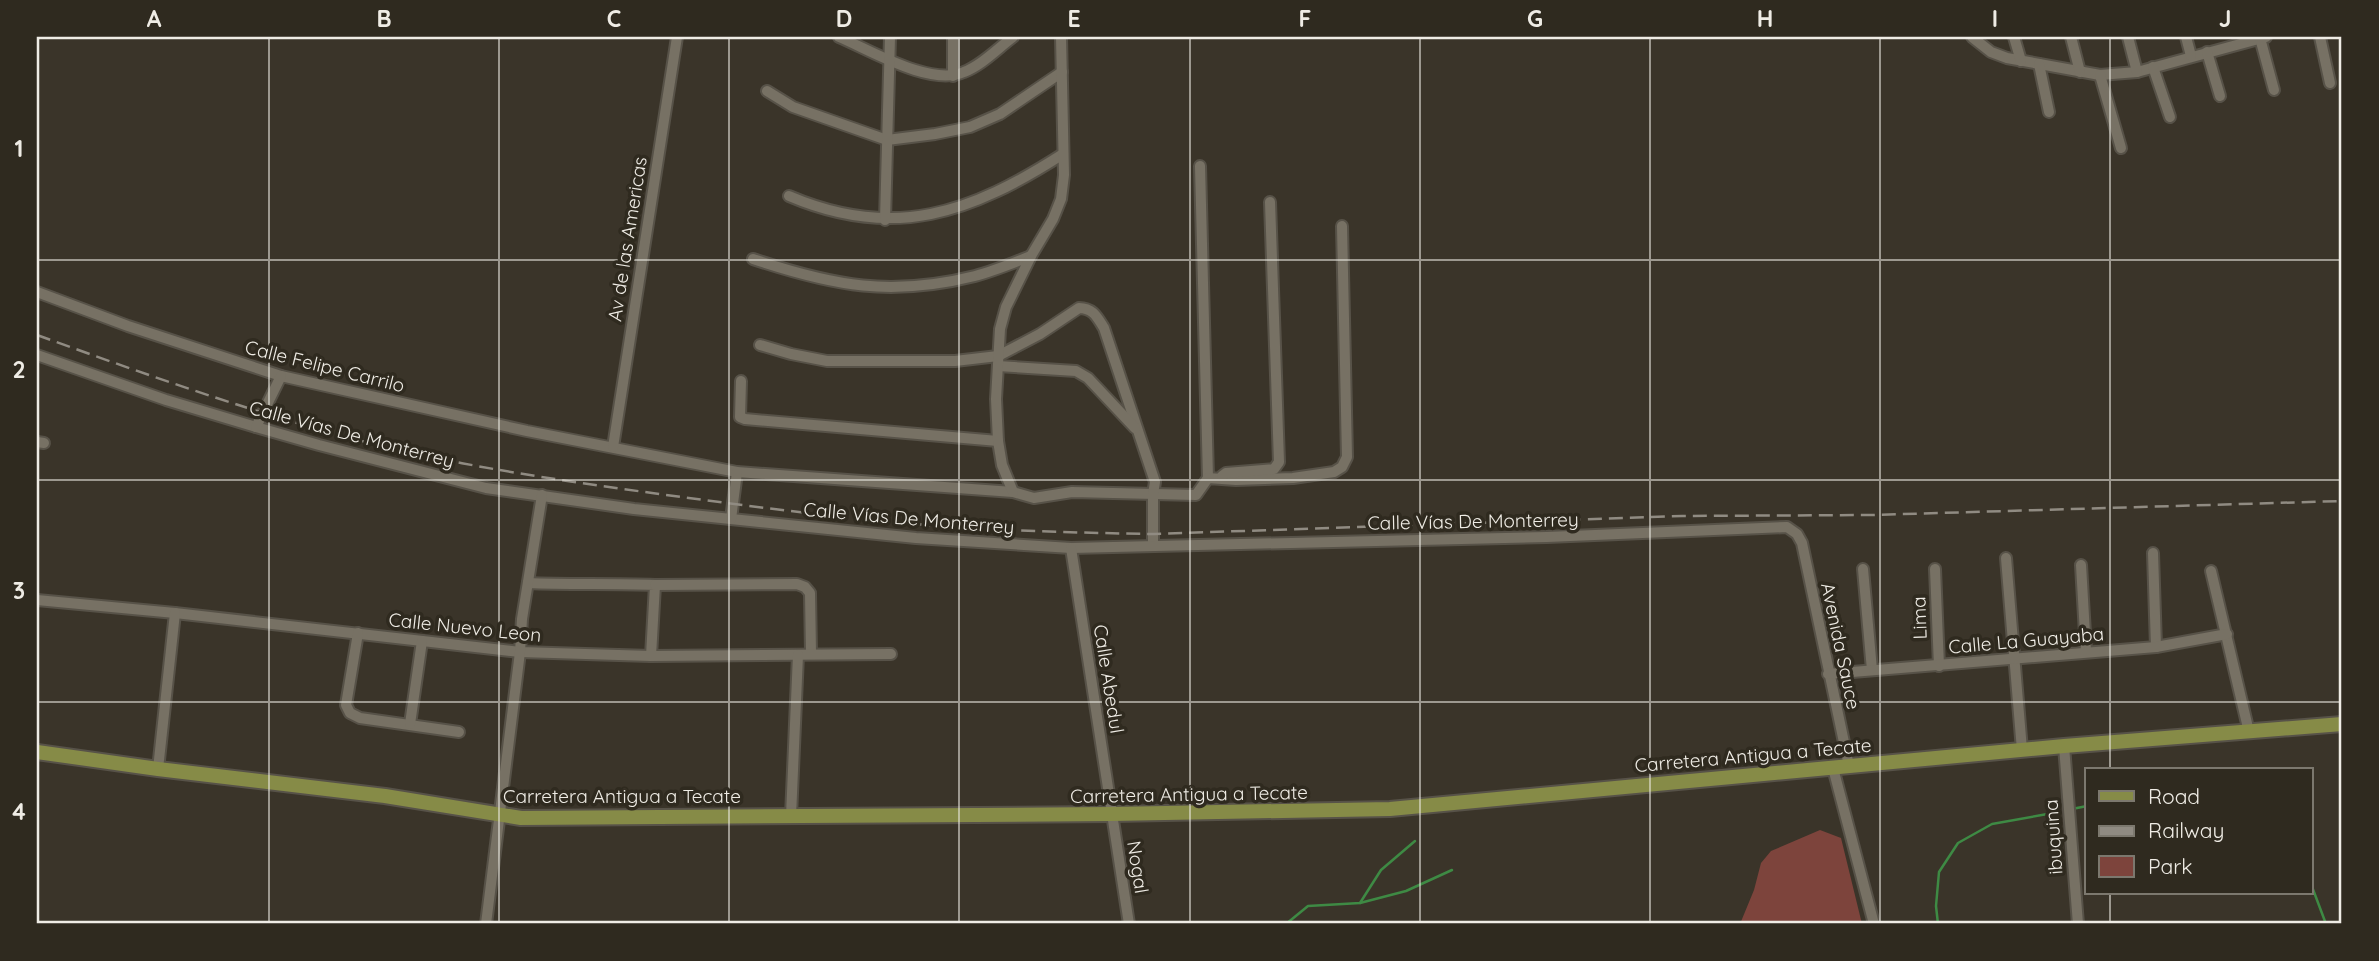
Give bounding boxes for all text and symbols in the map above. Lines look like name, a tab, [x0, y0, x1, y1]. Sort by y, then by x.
text: A	[147, 4, 162, 33]
text: B	[376, 4, 392, 33]
text: C	[607, 4, 621, 33]
text: D	[836, 4, 852, 33]
text: E	[1067, 4, 1081, 33]
text: F	[1299, 4, 1311, 33]
text: G	[1527, 4, 1543, 33]
text: H	[1757, 4, 1773, 33]
text: I	[1992, 4, 1998, 33]
text: J	[2219, 4, 2231, 33]
text: 1	[15, 134, 23, 163]
street label: Av de las Americas	[602, 155, 652, 323]
street label: Calle Felipe Carrilo	[243, 335, 407, 397]
text: 2	[12, 355, 26, 384]
street label: Calle Vías De Monterrey	[247, 395, 457, 473]
street label: Calle Vías De Monterrey	[803, 497, 1015, 539]
street label: Calle Vías De Monterrey	[1367, 507, 1579, 535]
text: 3	[13, 576, 25, 605]
street label: Avenida Sauce	[1816, 580, 1866, 712]
street label: Lima	[1906, 596, 1932, 640]
street label: Calle Nuevo Leon	[387, 607, 543, 647]
street label: Calle La Guayaba	[1947, 621, 2105, 659]
street label: Calle Abedul	[1089, 623, 1129, 735]
street label: Carretera Antigua a Tecate	[1634, 733, 1872, 777]
legend	[2085, 768, 2312, 894]
street label: Carretera Antigua a Tecate	[1070, 780, 1308, 808]
text: Road	[2148, 783, 2200, 809]
street label: Carretera Antigua a Tecate	[503, 784, 741, 808]
text: 4	[12, 797, 26, 826]
street label: ibuquina	[2038, 799, 2068, 875]
text: Railway	[2148, 817, 2224, 843]
street label: Nogal	[1122, 839, 1154, 895]
text: Park	[2148, 853, 2192, 879]

